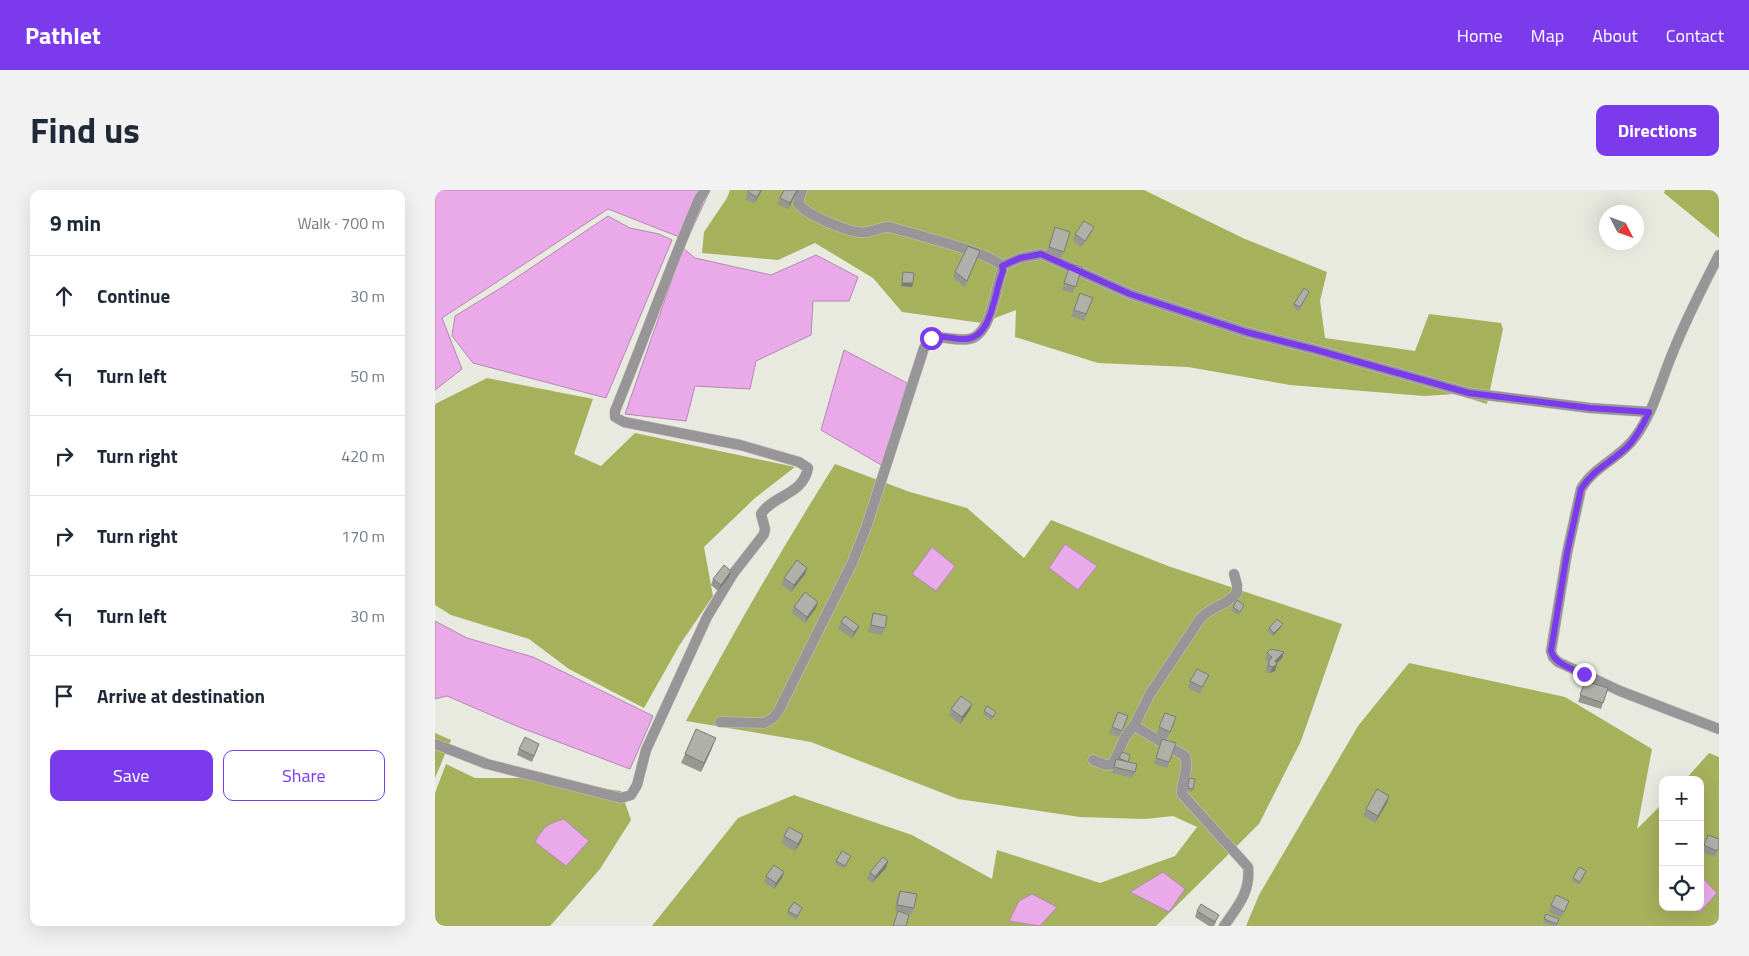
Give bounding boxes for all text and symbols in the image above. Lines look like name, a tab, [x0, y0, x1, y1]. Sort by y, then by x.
text: Pathlet	[25, 17, 101, 53]
text: Home	[1457, 22, 1503, 49]
text: Map	[1531, 22, 1564, 49]
text: About	[1592, 22, 1638, 49]
text: Contact	[1666, 22, 1724, 49]
text: Find us	[30, 103, 140, 157]
button: Directions	[1596, 105, 1719, 156]
north arrow	[1599, 205, 1644, 250]
text: 9 min	[50, 207, 101, 239]
text: Walk · 700 m	[297, 211, 385, 235]
text: Continue	[97, 281, 170, 310]
icon: ahead	[50, 282, 78, 310]
text: 30 m	[350, 284, 385, 308]
route start	[920, 327, 943, 350]
text: Turn left	[97, 361, 167, 390]
icon: left	[50, 362, 78, 390]
text: 50 m	[350, 364, 385, 388]
text: Turn right	[97, 441, 178, 470]
icon: right	[50, 442, 78, 470]
text: 420 m	[341, 444, 385, 468]
text: Turn right	[97, 521, 178, 550]
icon: right	[50, 522, 78, 550]
text: 170 m	[341, 524, 385, 548]
text: Turn left	[97, 601, 167, 630]
icon: left	[50, 602, 78, 630]
text: 30 m	[350, 604, 385, 628]
route end	[1573, 663, 1596, 686]
text: Arrive at destination	[97, 681, 265, 710]
icon: arrive	[50, 682, 78, 710]
button: Save	[50, 750, 213, 801]
button: Share	[223, 750, 385, 801]
map controls	[1659, 776, 1704, 911]
button: +	[1659, 776, 1704, 821]
button: −	[1659, 821, 1704, 866]
button: locate	[1659, 866, 1704, 911]

